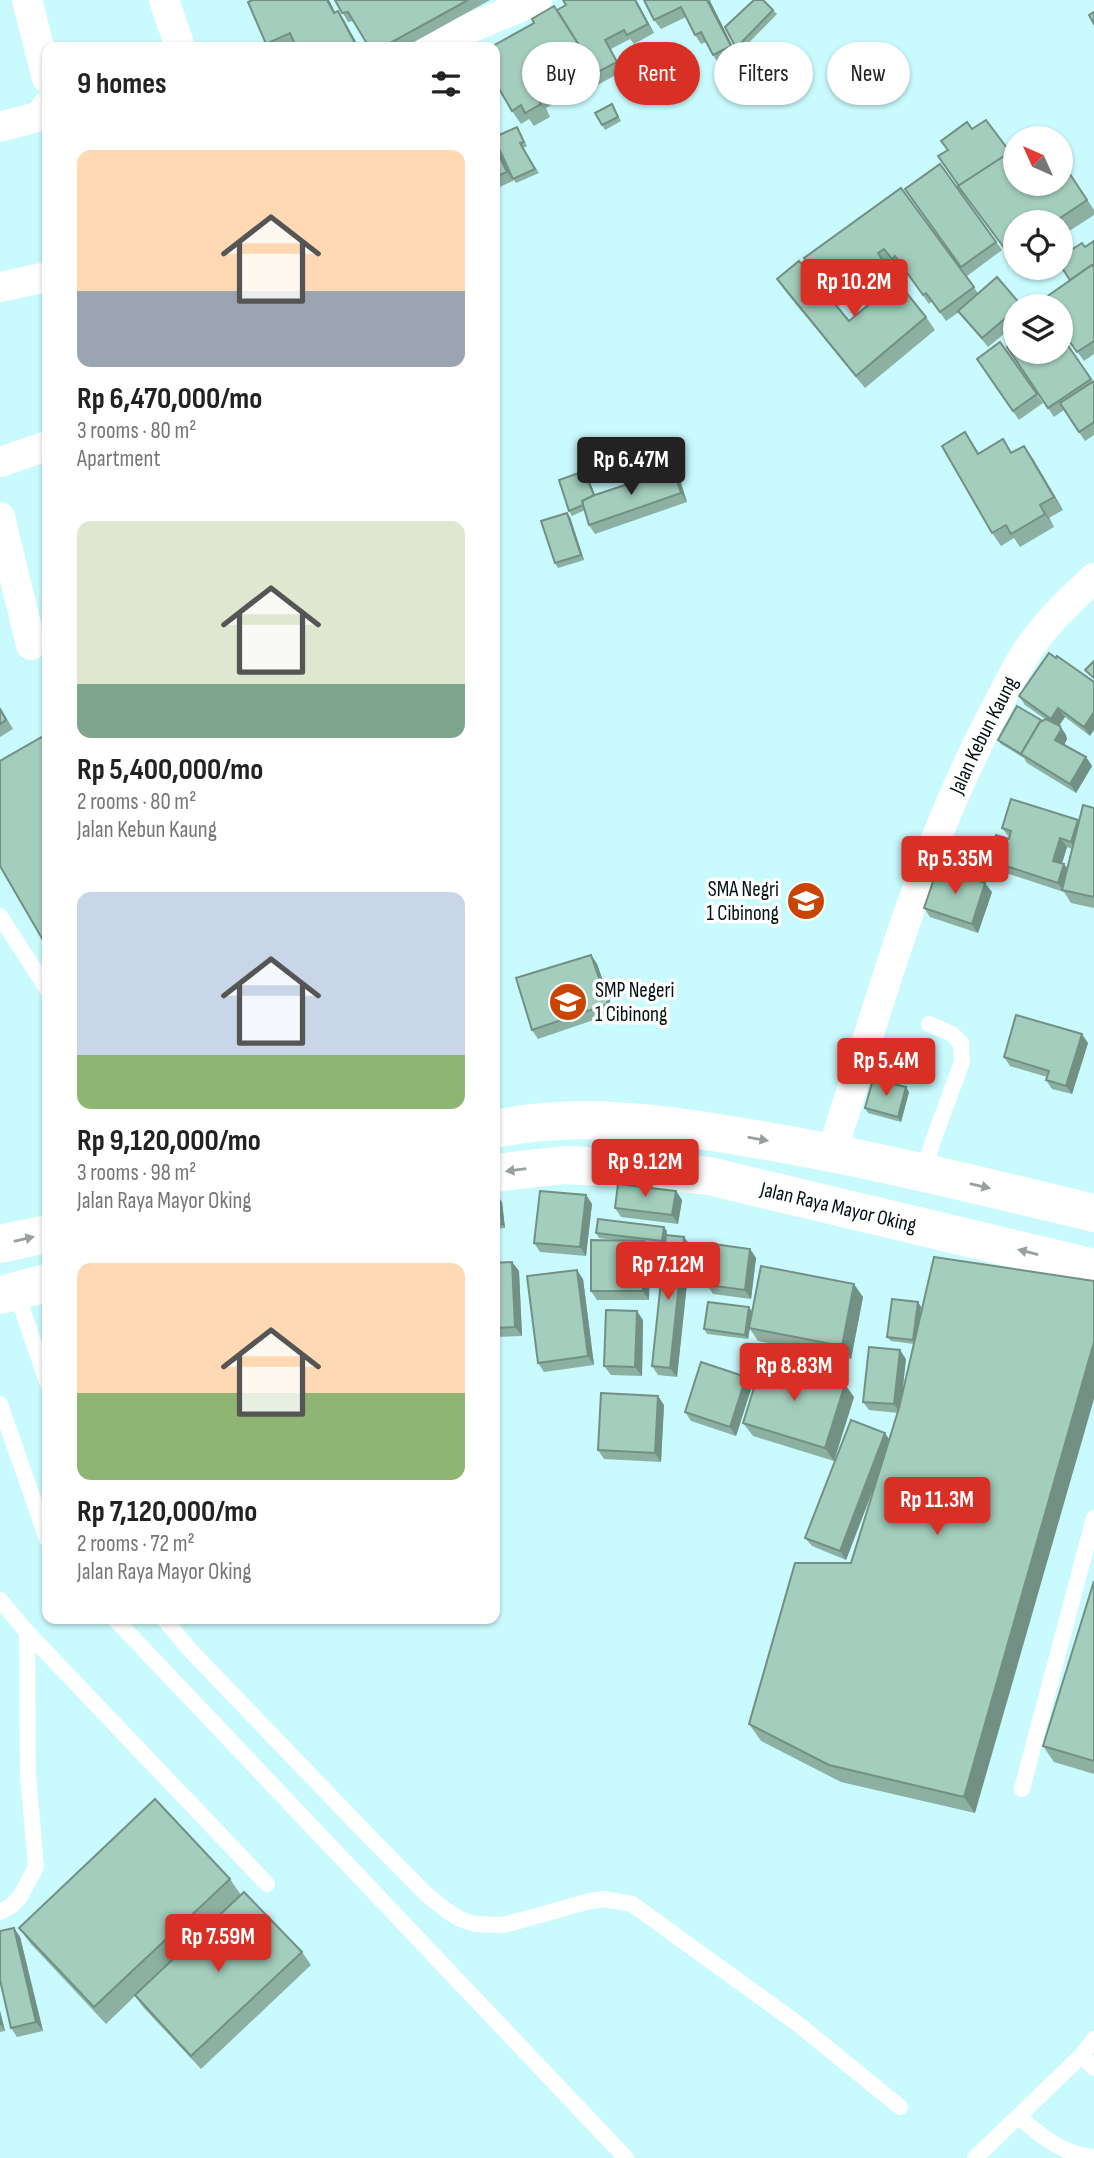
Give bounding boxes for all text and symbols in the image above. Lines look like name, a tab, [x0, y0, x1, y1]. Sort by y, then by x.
chip: Buy	[522, 42, 600, 105]
chip: Rent	[614, 42, 700, 105]
chip: Filters	[714, 42, 813, 105]
chip: New	[827, 42, 910, 105]
icon: filters	[427, 65, 465, 103]
text: 9 homes	[77, 66, 167, 102]
north arrow	[1003, 126, 1073, 196]
map controls	[1003, 126, 1073, 364]
icon: home	[208, 196, 334, 322]
button: locate	[1003, 210, 1073, 280]
pin: Rp 10.2M	[782, 260, 926, 319]
text: Rp 10.2M	[817, 268, 891, 296]
button: layers	[1003, 294, 1073, 364]
text: Rp 6,470,000/mo	[77, 381, 262, 417]
text: 3 rooms · 80 m²	[77, 417, 196, 445]
pin: Rp 6.47M	[559, 438, 703, 497]
text: Apartment	[77, 445, 161, 473]
text: Rp 6.47M	[593, 446, 669, 474]
icon: home	[208, 567, 334, 693]
street label: Jalan Kebun Kaung	[943, 672, 1023, 799]
text: Rp 5,400,000/mo	[77, 752, 263, 788]
text: 2 rooms · 80 m²	[77, 788, 196, 816]
text: Jalan Kebun Kaung	[77, 816, 217, 844]
pin: Rp 5.35M	[883, 836, 1027, 896]
text: Rp 5.35M	[917, 845, 993, 873]
place label: SMA Negri 1 Cibinong	[707, 877, 779, 926]
school or university icon: SMA Negri 1 Cibinong	[785, 880, 827, 922]
icon: home	[208, 938, 334, 1064]
place label: SMP Negeri 1 Cibinong	[595, 978, 675, 1027]
school or university icon: SMP Negeri 1 Cibinong	[547, 981, 589, 1023]
pin: Rp 5.4M	[821, 1038, 951, 1098]
text: Rp 5.4M	[853, 1047, 919, 1075]
text: Rp 9,120,000/mo	[77, 1123, 261, 1159]
one-way arrow	[747, 1134, 769, 1145]
pin: Rp 9.12M	[573, 1140, 717, 1199]
text: Rp 9.12M	[608, 1148, 682, 1176]
text: 3 rooms · 98 m²	[77, 1159, 196, 1187]
one-way arrow	[505, 1164, 527, 1175]
street label: Jalan Raya Mayor Oking	[757, 1176, 919, 1238]
one-way arrow	[969, 1181, 991, 1192]
text: Jalan Raya Mayor Oking	[77, 1187, 252, 1215]
one-way arrow	[13, 1233, 35, 1244]
pin: Rp 7.12M	[596, 1242, 740, 1302]
one-way arrow	[1017, 1246, 1039, 1257]
text: Rp 7.12M	[632, 1251, 704, 1279]
icon: home	[208, 1309, 334, 1435]
pin: Rp 8.83M	[722, 1344, 866, 1403]
text: Rp 8.83M	[756, 1352, 832, 1380]
pin: Rp 11.3M	[865, 1478, 1009, 1537]
text: Rp 11.3M	[900, 1486, 974, 1514]
text: Rp 7,120,000/mo	[77, 1494, 257, 1530]
text: 2 rooms · 72 m²	[77, 1530, 195, 1558]
text: Jalan Raya Mayor Oking	[77, 1558, 252, 1586]
pin: Rp 7.59M	[146, 1914, 290, 1974]
text: Rp 7.59M	[181, 1923, 255, 1951]

